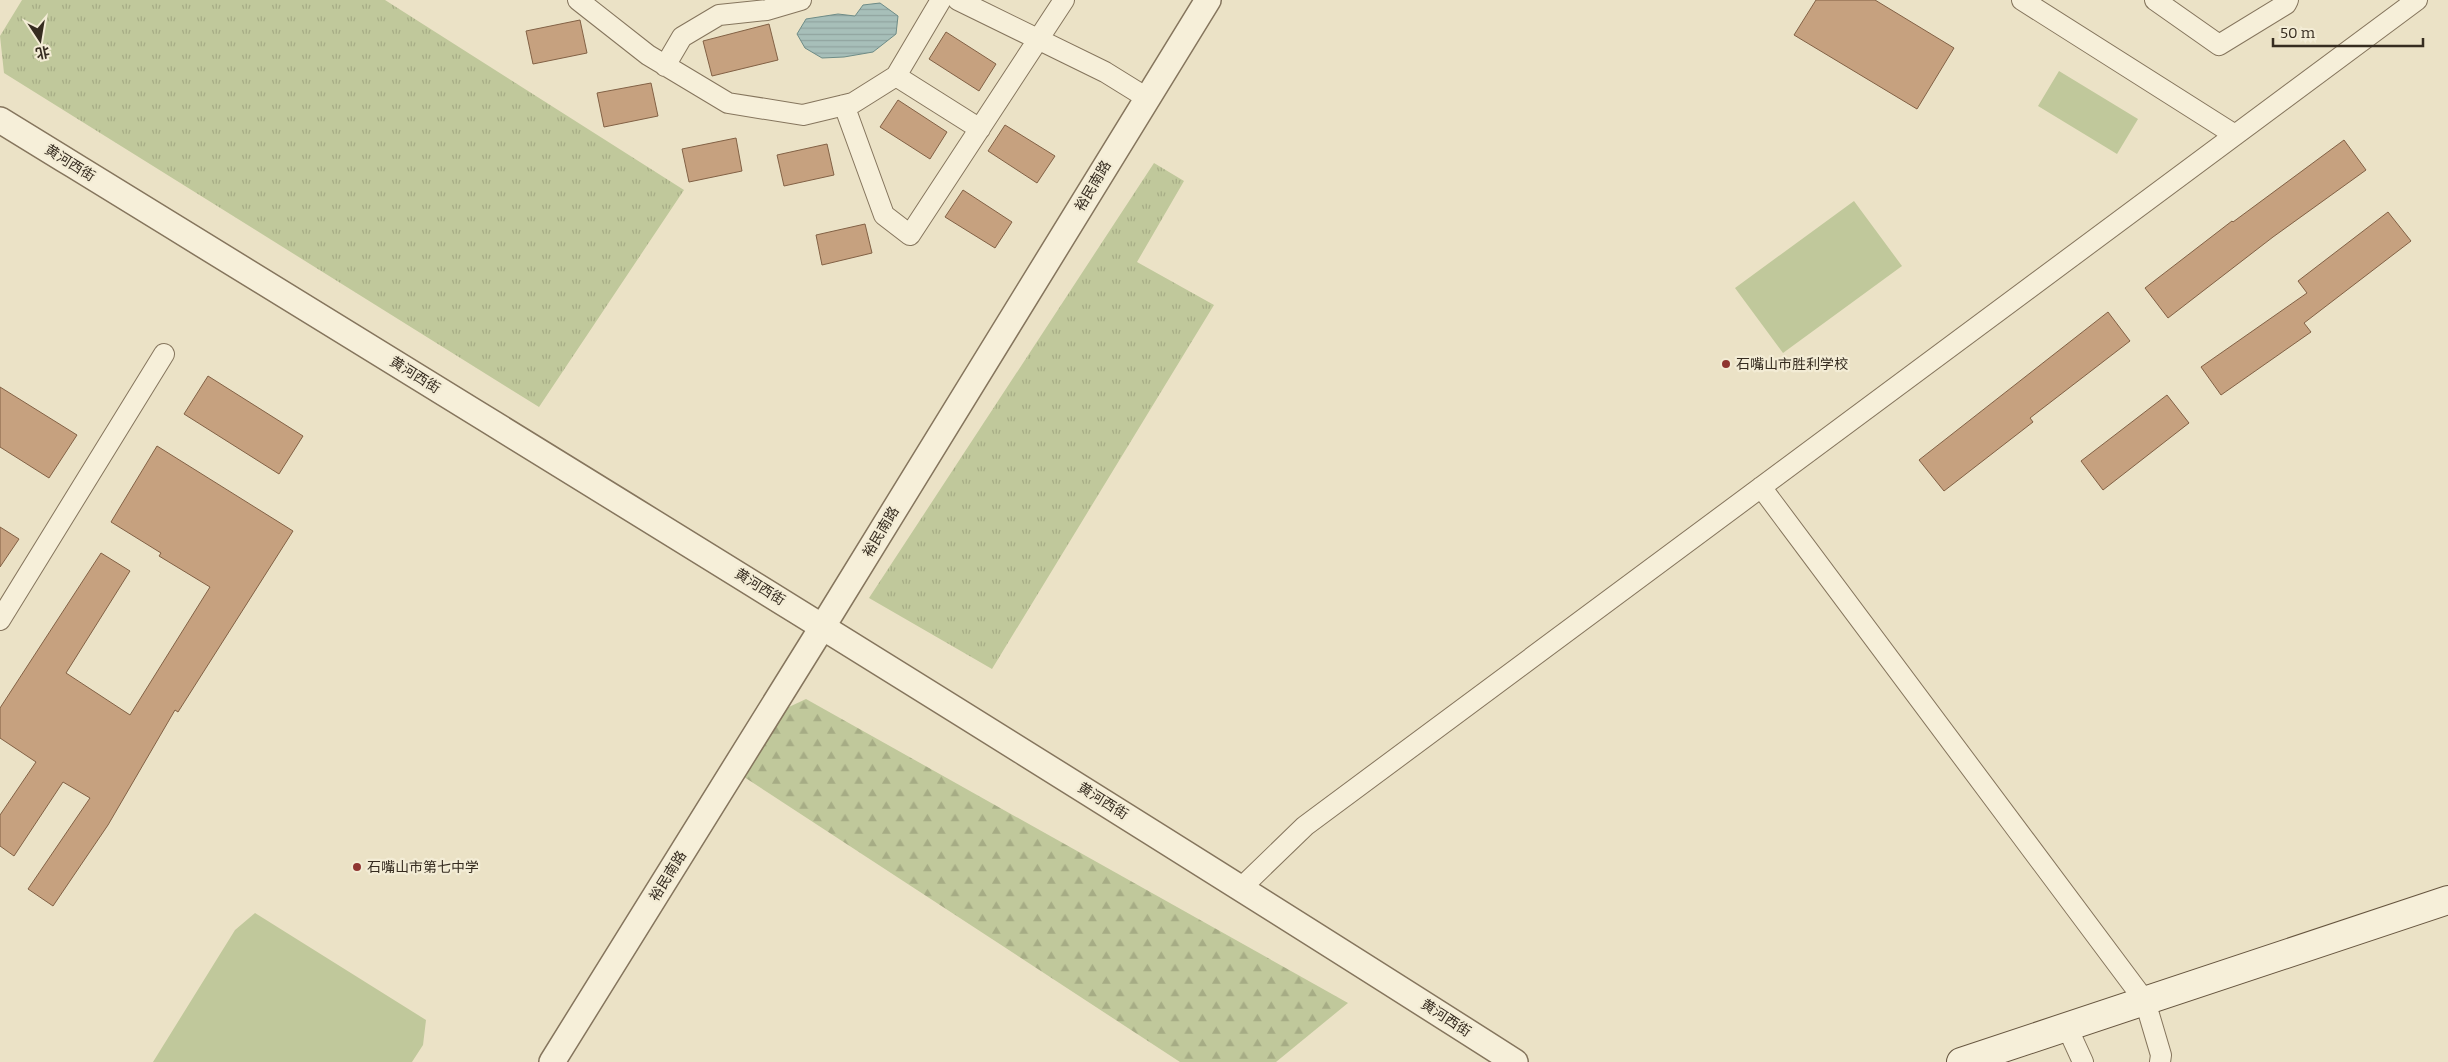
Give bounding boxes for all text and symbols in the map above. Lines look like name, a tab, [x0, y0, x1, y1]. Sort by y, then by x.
north arrow	[15, 15, 65, 65]
scale bar	[2273, 15, 2423, 47]
text: 50 m	[2280, 24, 2316, 42]
text: 北	[34, 42, 51, 62]
street label: 黄河西街	[42, 141, 98, 185]
street label: 裕民南路	[1071, 158, 1115, 214]
street label: 黄河西街	[387, 353, 443, 397]
place label: 石嘴山市胜利学校	[1736, 356, 1848, 373]
marker: 石嘴山市胜利学校	[1720, 358, 1732, 370]
street label: 裕民南路	[859, 504, 903, 560]
street label: 黄河西街	[732, 565, 788, 609]
street label: 黄河西街	[1075, 779, 1131, 823]
street label: 裕民南路	[646, 848, 690, 904]
place label: 石嘴山市第七中学	[367, 859, 479, 876]
marker: 石嘴山市第七中学	[351, 861, 363, 873]
street label: 黄河西街	[1418, 996, 1474, 1040]

